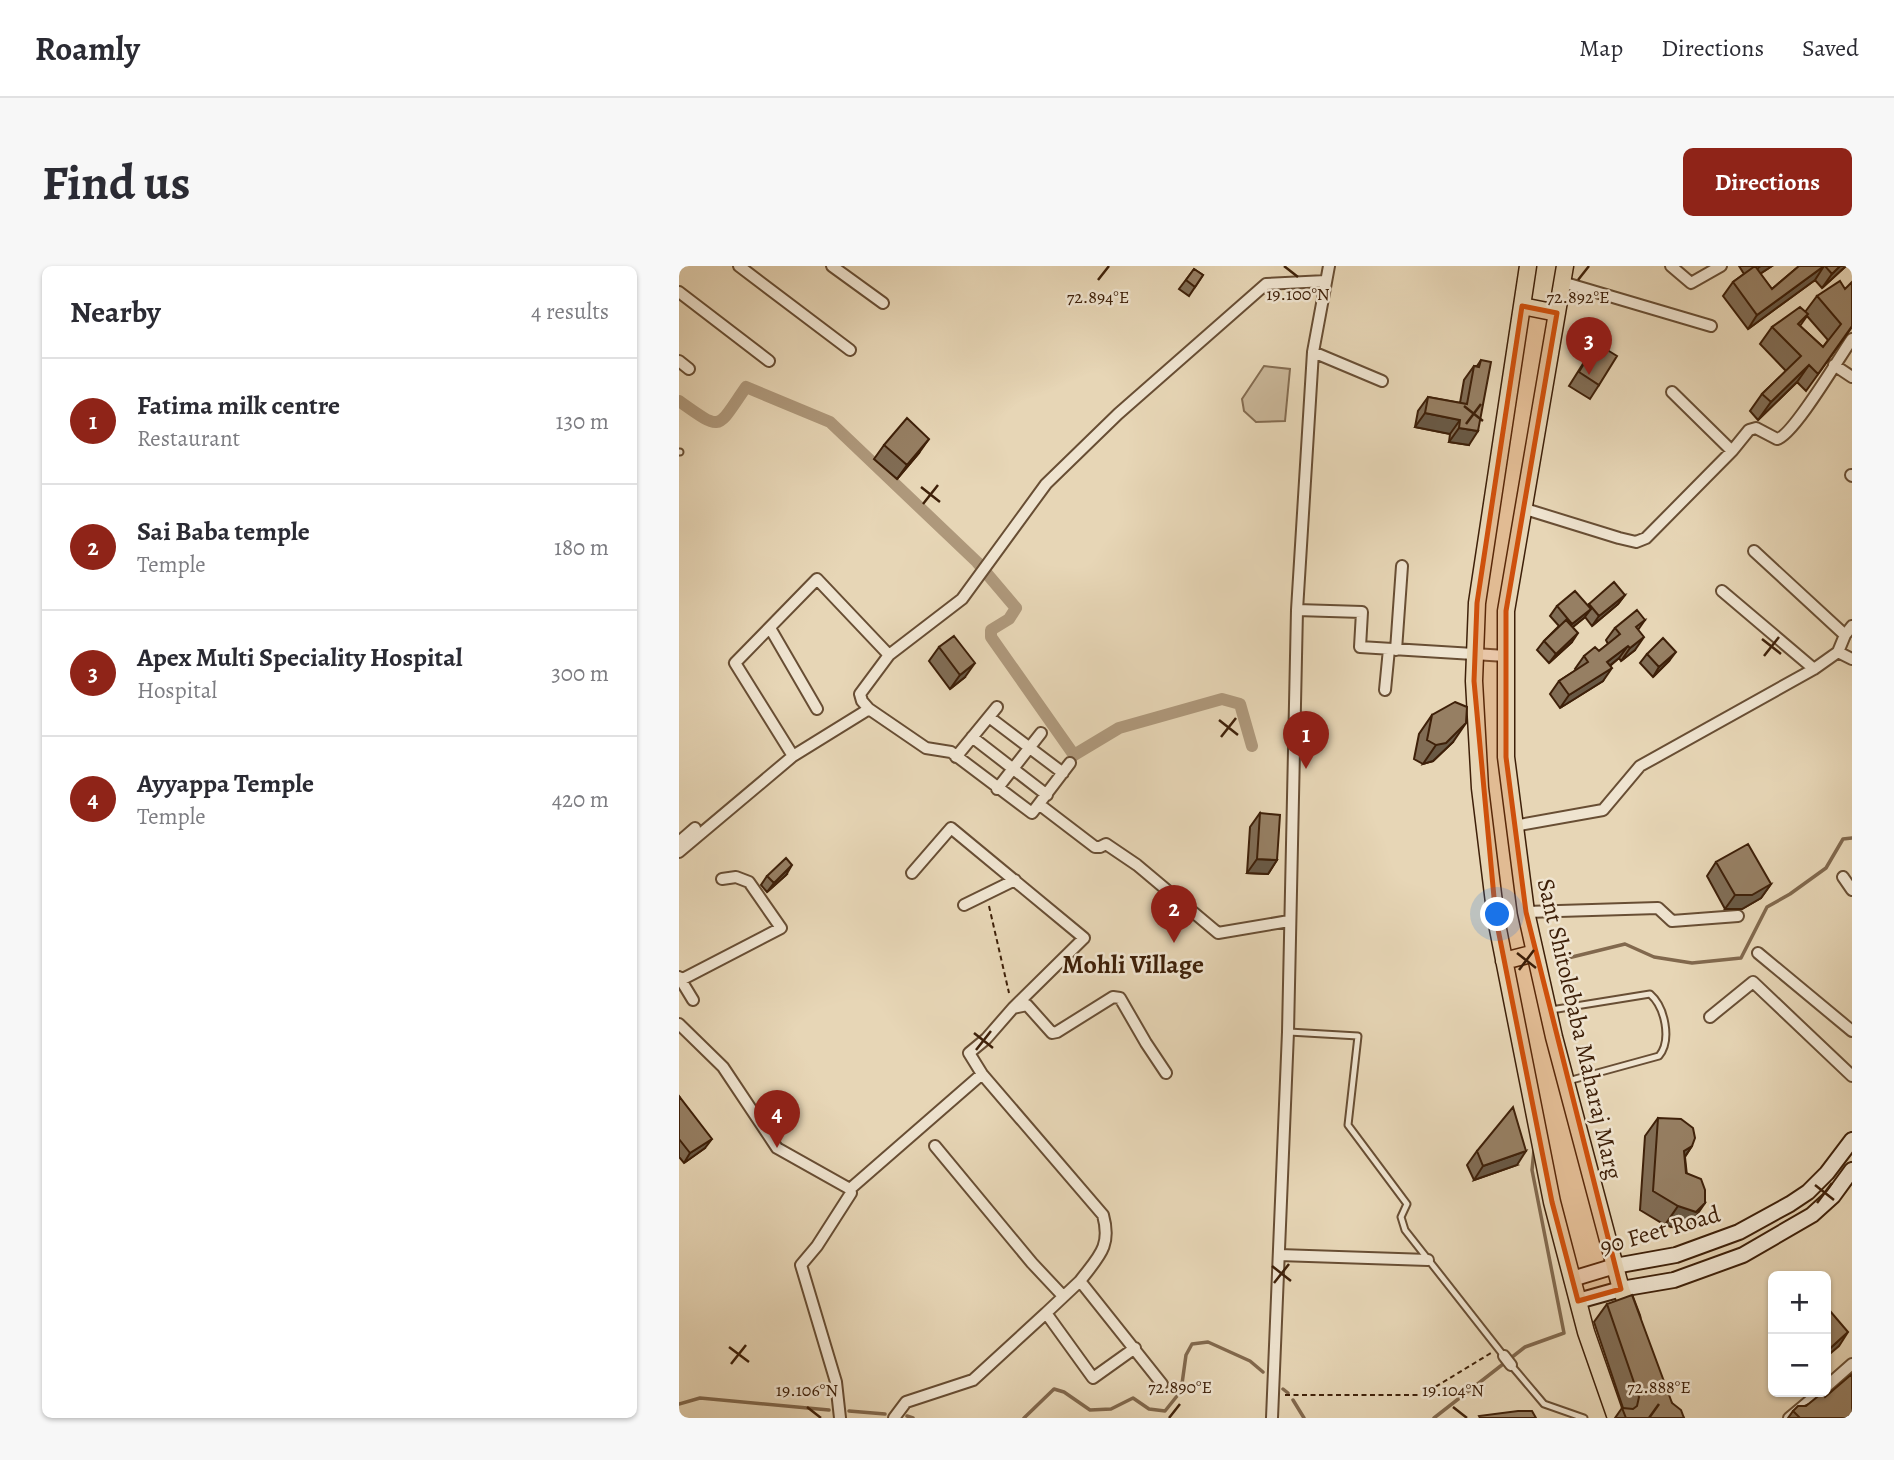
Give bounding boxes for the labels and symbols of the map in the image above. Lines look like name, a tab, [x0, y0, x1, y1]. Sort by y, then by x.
text: 19.100°N	[1266, 282, 1330, 306]
text: 72.894°E	[1067, 285, 1129, 309]
text: 72.892°E	[1546, 285, 1610, 309]
pin: 3	[1566, 317, 1612, 375]
pin: 1	[1283, 711, 1329, 769]
street label: Sant Shitolebaba Maharaj Marg	[1530, 875, 1630, 1183]
pin: 2	[1151, 885, 1197, 943]
your location	[1480, 897, 1514, 931]
district label: Mohli Village	[1062, 947, 1204, 982]
pin: 4	[754, 1090, 800, 1148]
street label: 90 Feet Road	[1596, 1198, 1724, 1262]
text: 72.890°E	[1148, 1375, 1212, 1399]
text: 72.888°E	[1627, 1375, 1691, 1399]
text: 19.106°N	[776, 1378, 838, 1402]
text: 19.104°N	[1422, 1378, 1484, 1402]

